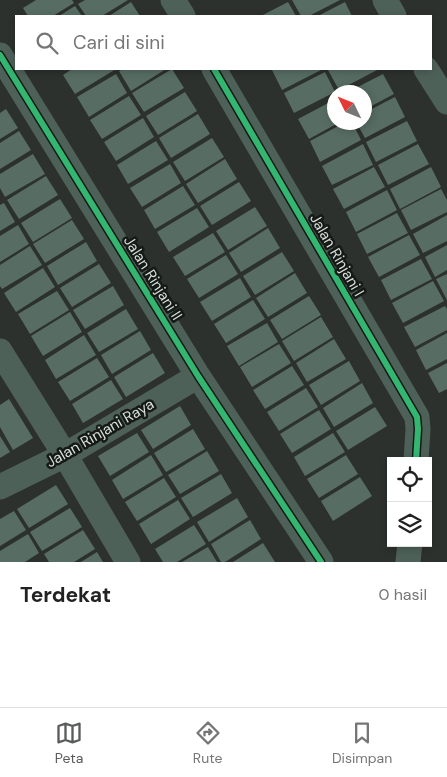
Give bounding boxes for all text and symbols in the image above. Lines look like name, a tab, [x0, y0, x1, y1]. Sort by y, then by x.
search box	[15, 15, 432, 70]
icon: search	[33, 29, 61, 57]
text: Cari di sini	[73, 30, 165, 55]
north arrow	[327, 85, 372, 130]
street label: Jalan Rinjani I	[305, 210, 369, 300]
street label: Jalan Rinjani II	[119, 232, 187, 324]
street label: Jalan Rinjani Raya	[42, 394, 158, 472]
map controls	[387, 457, 432, 547]
button: locate	[387, 457, 432, 502]
button: layers	[387, 502, 432, 547]
text: Terdekat	[20, 581, 111, 609]
text: 0 hasil	[378, 584, 427, 605]
tab: Peta	[55, 719, 83, 767]
tab: Rute	[193, 719, 222, 767]
tab: Disimpan	[332, 719, 392, 767]

